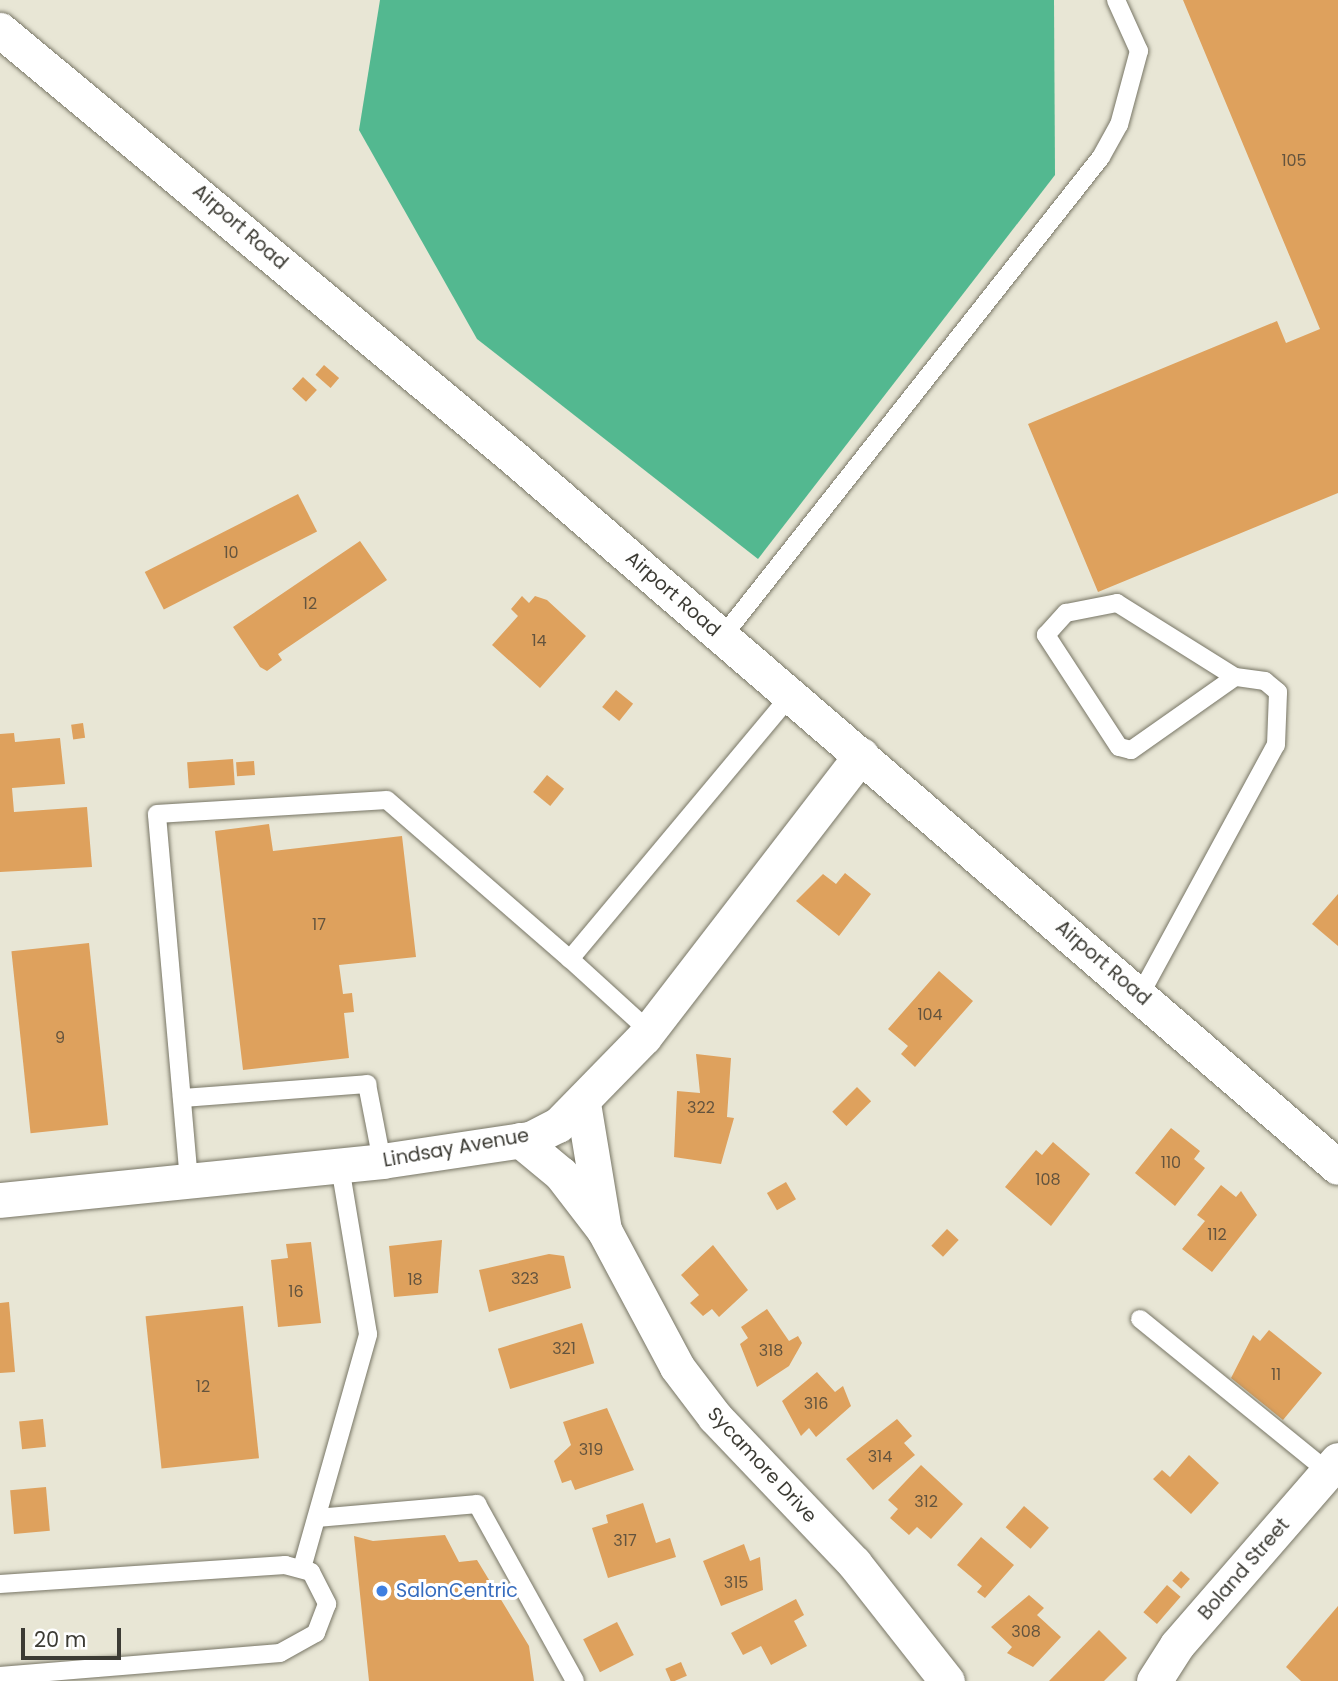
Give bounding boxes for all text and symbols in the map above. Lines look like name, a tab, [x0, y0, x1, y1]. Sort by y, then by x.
house number: 105	[1281, 151, 1307, 171]
street label: Airport Road	[188, 180, 292, 274]
house number: 10	[223, 543, 239, 563]
street label: Airport Road	[621, 547, 725, 641]
house number: 12	[303, 594, 317, 614]
house number: 14	[531, 631, 547, 651]
house number: 17	[312, 915, 326, 935]
street label: Airport Road	[1051, 916, 1155, 1010]
house number: 104	[917, 1005, 943, 1025]
house number: 9	[55, 1028, 65, 1048]
house number: 322	[687, 1098, 715, 1118]
street label: Lindsay Avenue	[381, 1124, 531, 1172]
house number: 110	[1161, 1153, 1181, 1173]
house number: 108	[1035, 1170, 1061, 1190]
house number: 112	[1207, 1225, 1227, 1245]
house number: 323	[511, 1269, 539, 1289]
house number: 18	[407, 1270, 423, 1290]
house number: 16	[288, 1282, 304, 1302]
house number: 321	[552, 1339, 576, 1359]
house number: 318	[759, 1341, 783, 1361]
house number: 11	[1271, 1365, 1281, 1385]
house number: 12	[196, 1377, 210, 1397]
house number: 316	[804, 1394, 828, 1414]
street label: Sycamore Drive	[703, 1403, 821, 1527]
house number: 319	[579, 1440, 603, 1460]
house number: 314	[868, 1447, 892, 1467]
house number: 312	[914, 1492, 938, 1512]
street label: Boland Street	[1194, 1514, 1294, 1624]
house number: 317	[613, 1531, 637, 1551]
house number: 315	[724, 1573, 748, 1593]
place label: SalonCentric	[396, 1580, 518, 1602]
marker: SalonCentric	[374, 1583, 390, 1599]
scale bar	[24, 1614, 124, 1658]
house number: 308	[1011, 1622, 1041, 1642]
text: 20 m	[34, 1625, 87, 1654]

